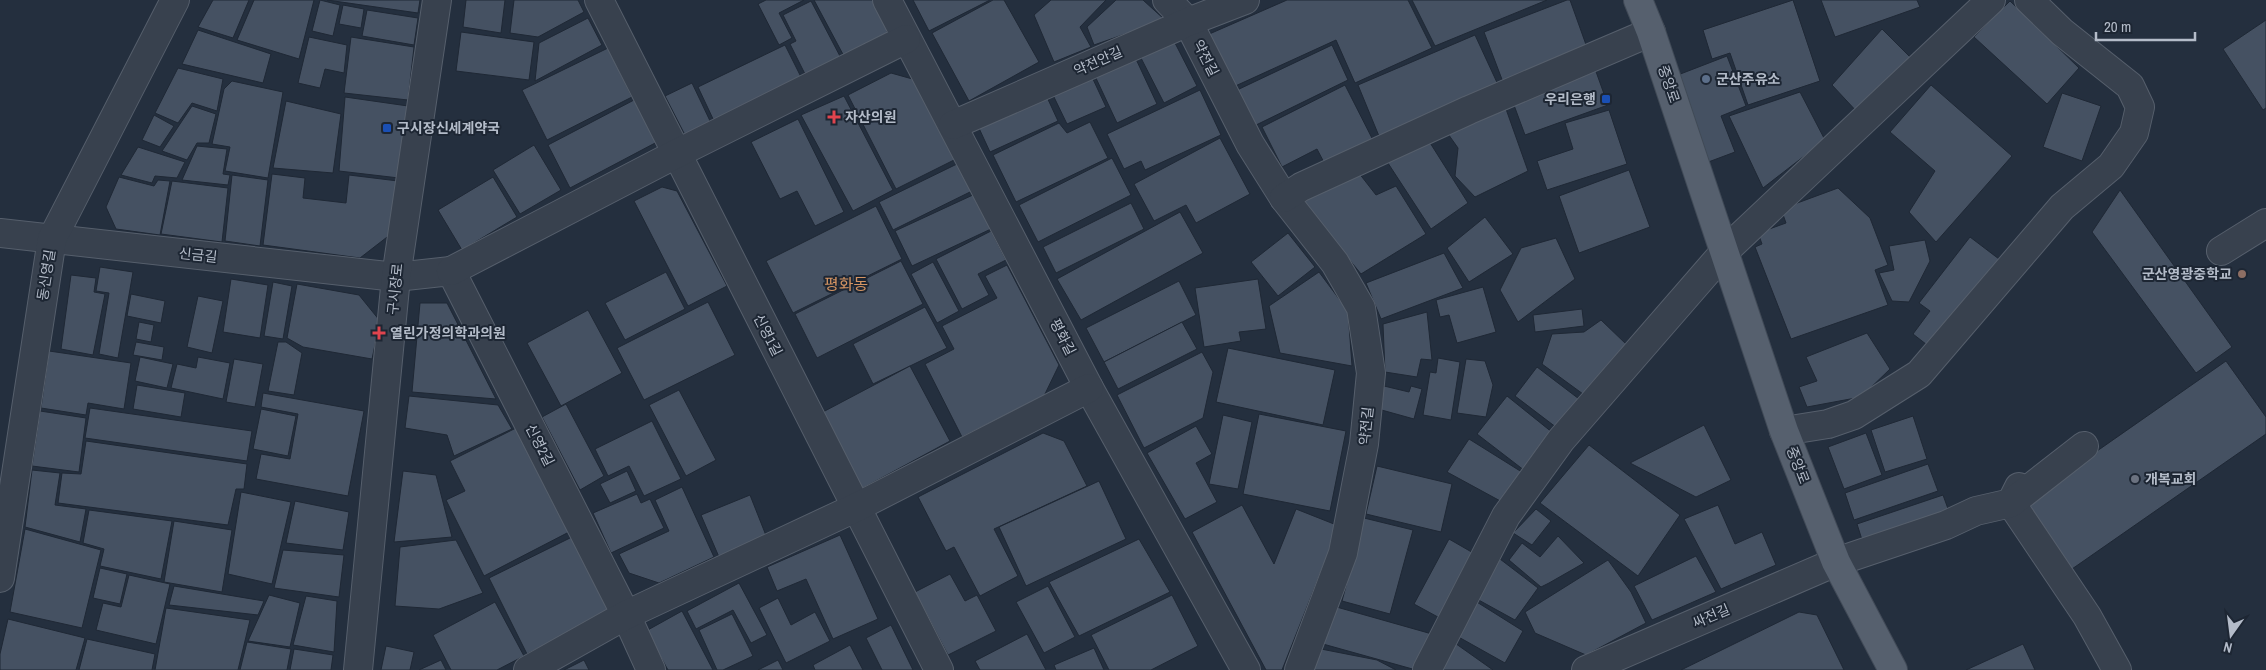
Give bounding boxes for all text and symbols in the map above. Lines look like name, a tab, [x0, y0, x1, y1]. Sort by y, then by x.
scale bar	[2096, 10, 2195, 42]
text: 20 m	[2104, 16, 2131, 37]
street label: 약전길	[1189, 37, 1223, 79]
street label: 약전안길	[1071, 42, 1125, 80]
street label: 중앙로	[1654, 63, 1684, 105]
place label: 군산주유소	[1716, 70, 1781, 88]
marker: 군산주유소	[1700, 73, 1712, 85]
place label: 우리은행	[1544, 90, 1596, 108]
marker: 우리은행	[1600, 93, 1612, 105]
place label: 자산의원	[845, 108, 897, 126]
marker: 자산의원	[827, 110, 841, 124]
place label: 구시장신세계약국	[397, 119, 500, 137]
marker: 구시장신세계약국	[381, 122, 393, 134]
street label: 신금길	[178, 244, 218, 266]
street label: 동신영길	[33, 248, 59, 302]
street label: 구시장로	[383, 262, 407, 316]
place label: 군산영광중학교	[2142, 265, 2232, 283]
marker: 군산영광중학교	[2236, 268, 2248, 280]
district label: 평화동	[824, 273, 868, 295]
street label: 신영1길	[750, 311, 786, 359]
street label: 평화길	[1046, 316, 1080, 358]
place label: 열린가정의학과의원	[390, 324, 506, 342]
marker: 열린가정의학과의원	[372, 326, 386, 340]
street label: 약전길	[1355, 406, 1377, 446]
street label: 신영2길	[522, 421, 558, 469]
street label: 중앙로	[1783, 444, 1813, 486]
place label: 개복교회	[2145, 470, 2197, 488]
marker: 개복교회	[2129, 473, 2141, 485]
street label: 싸전길	[1690, 600, 1732, 632]
north arrow	[2206, 610, 2256, 660]
text: N	[2222, 638, 2234, 657]

